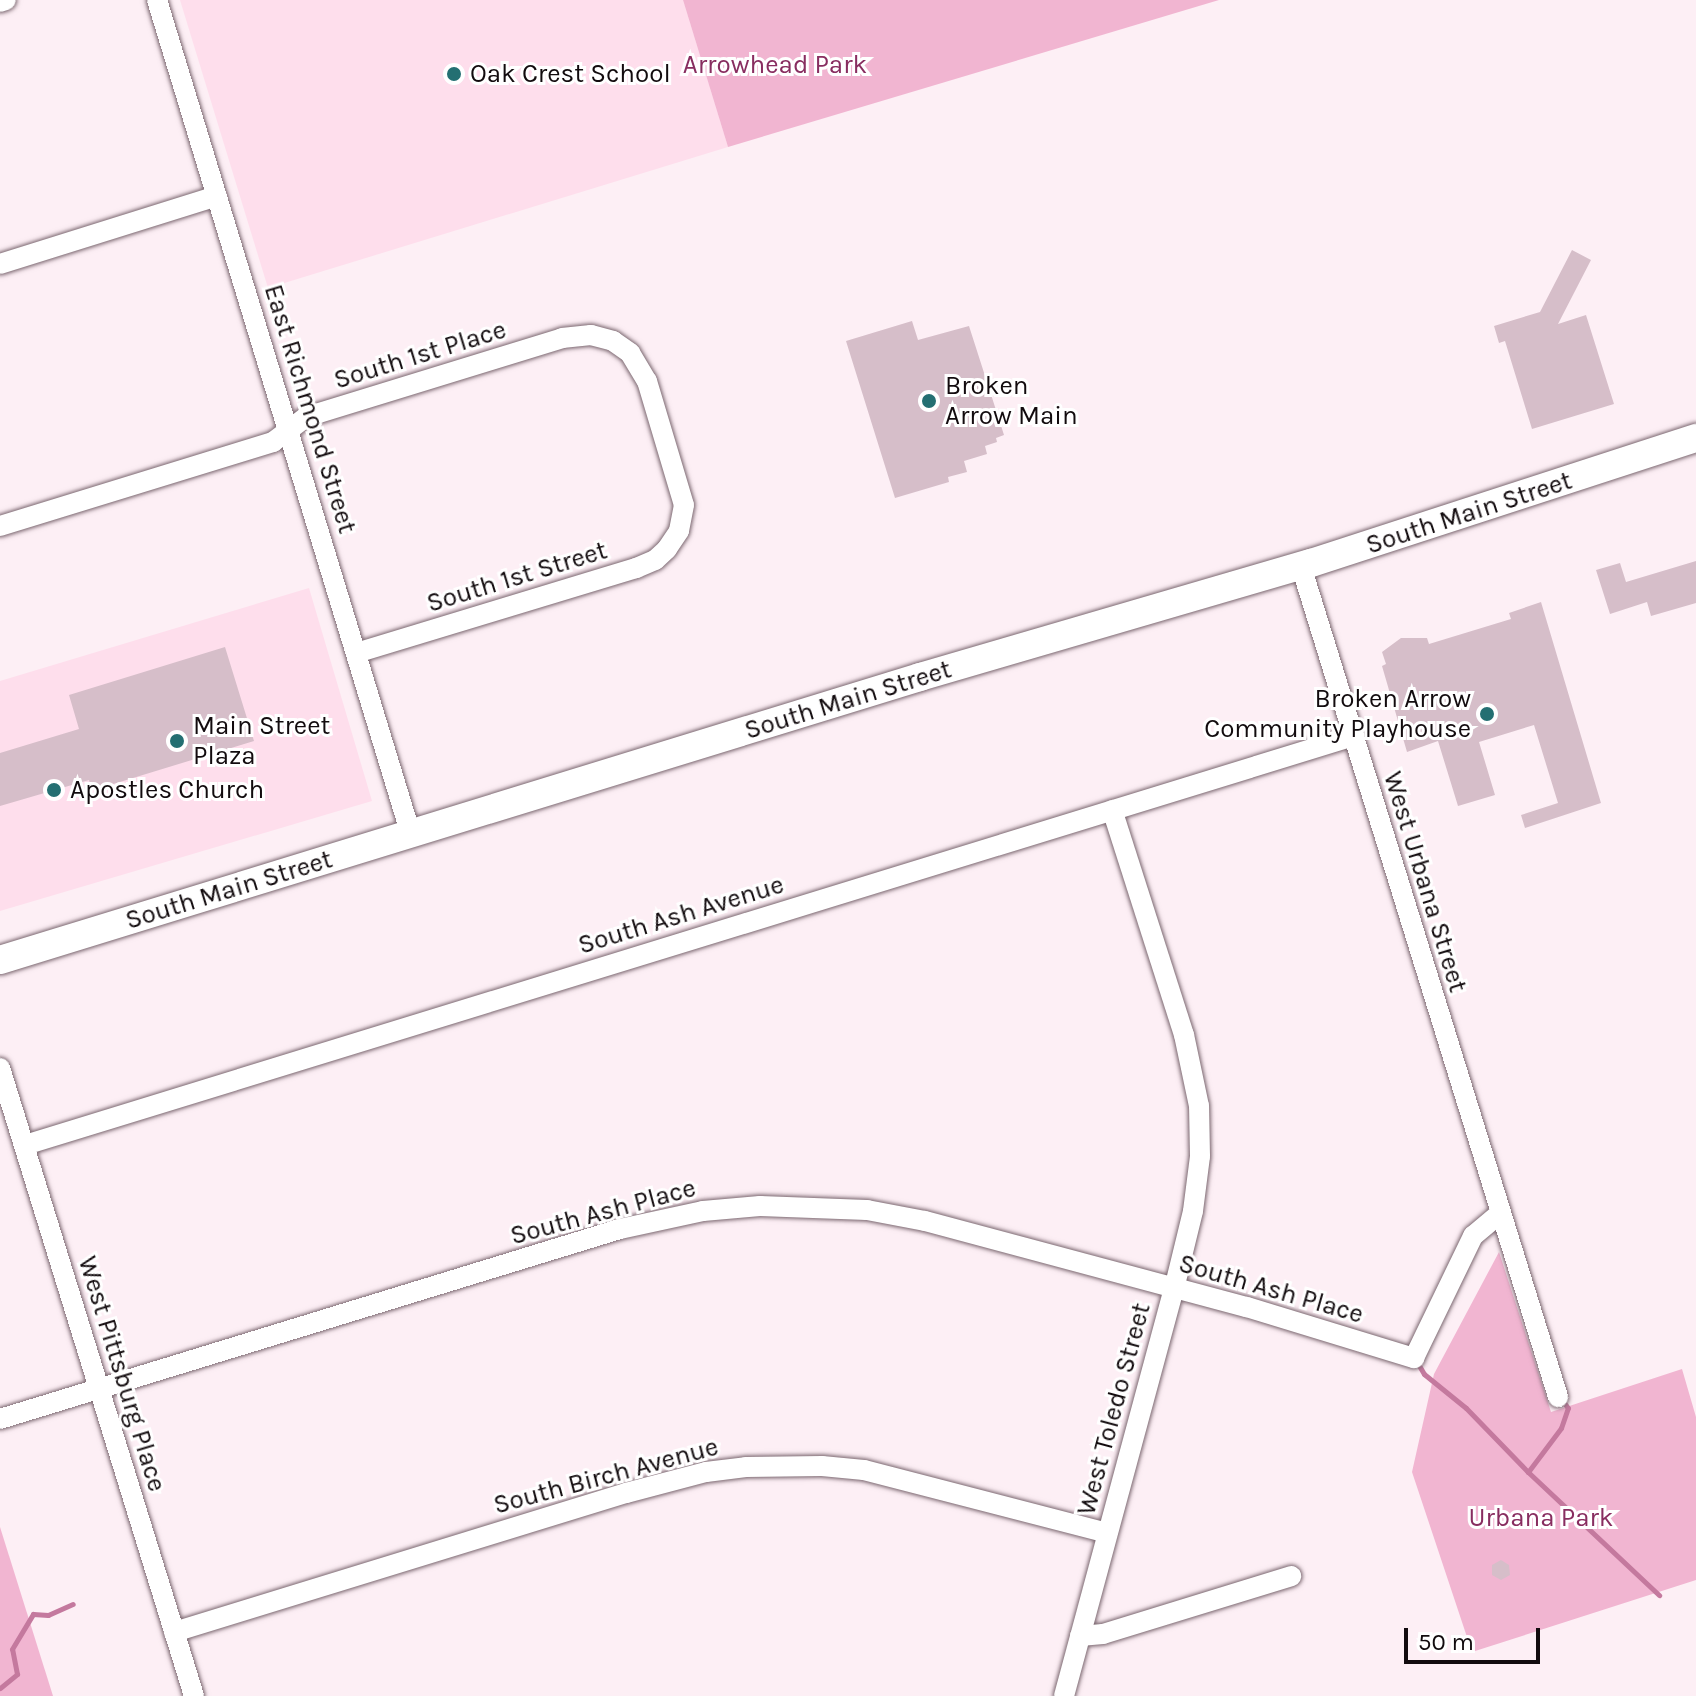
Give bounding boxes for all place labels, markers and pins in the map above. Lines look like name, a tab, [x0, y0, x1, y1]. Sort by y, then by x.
place label: Oak Crest School	[470, 58, 671, 90]
marker: Oak Crest School	[445, 65, 463, 83]
place label: Broken Arrow Main	[945, 370, 1078, 432]
marker: Broken Arrow Main	[920, 392, 938, 410]
place label: Broken Arrow Community Playhouse	[1204, 683, 1471, 744]
marker: Broken Arrow Community Playhouse	[1478, 705, 1496, 723]
place label: Main Street Plaza	[193, 710, 330, 772]
marker: Main Street Plaza	[168, 732, 186, 750]
place label: Apostles Church	[70, 774, 264, 806]
marker: Apostles Church	[45, 781, 63, 799]

